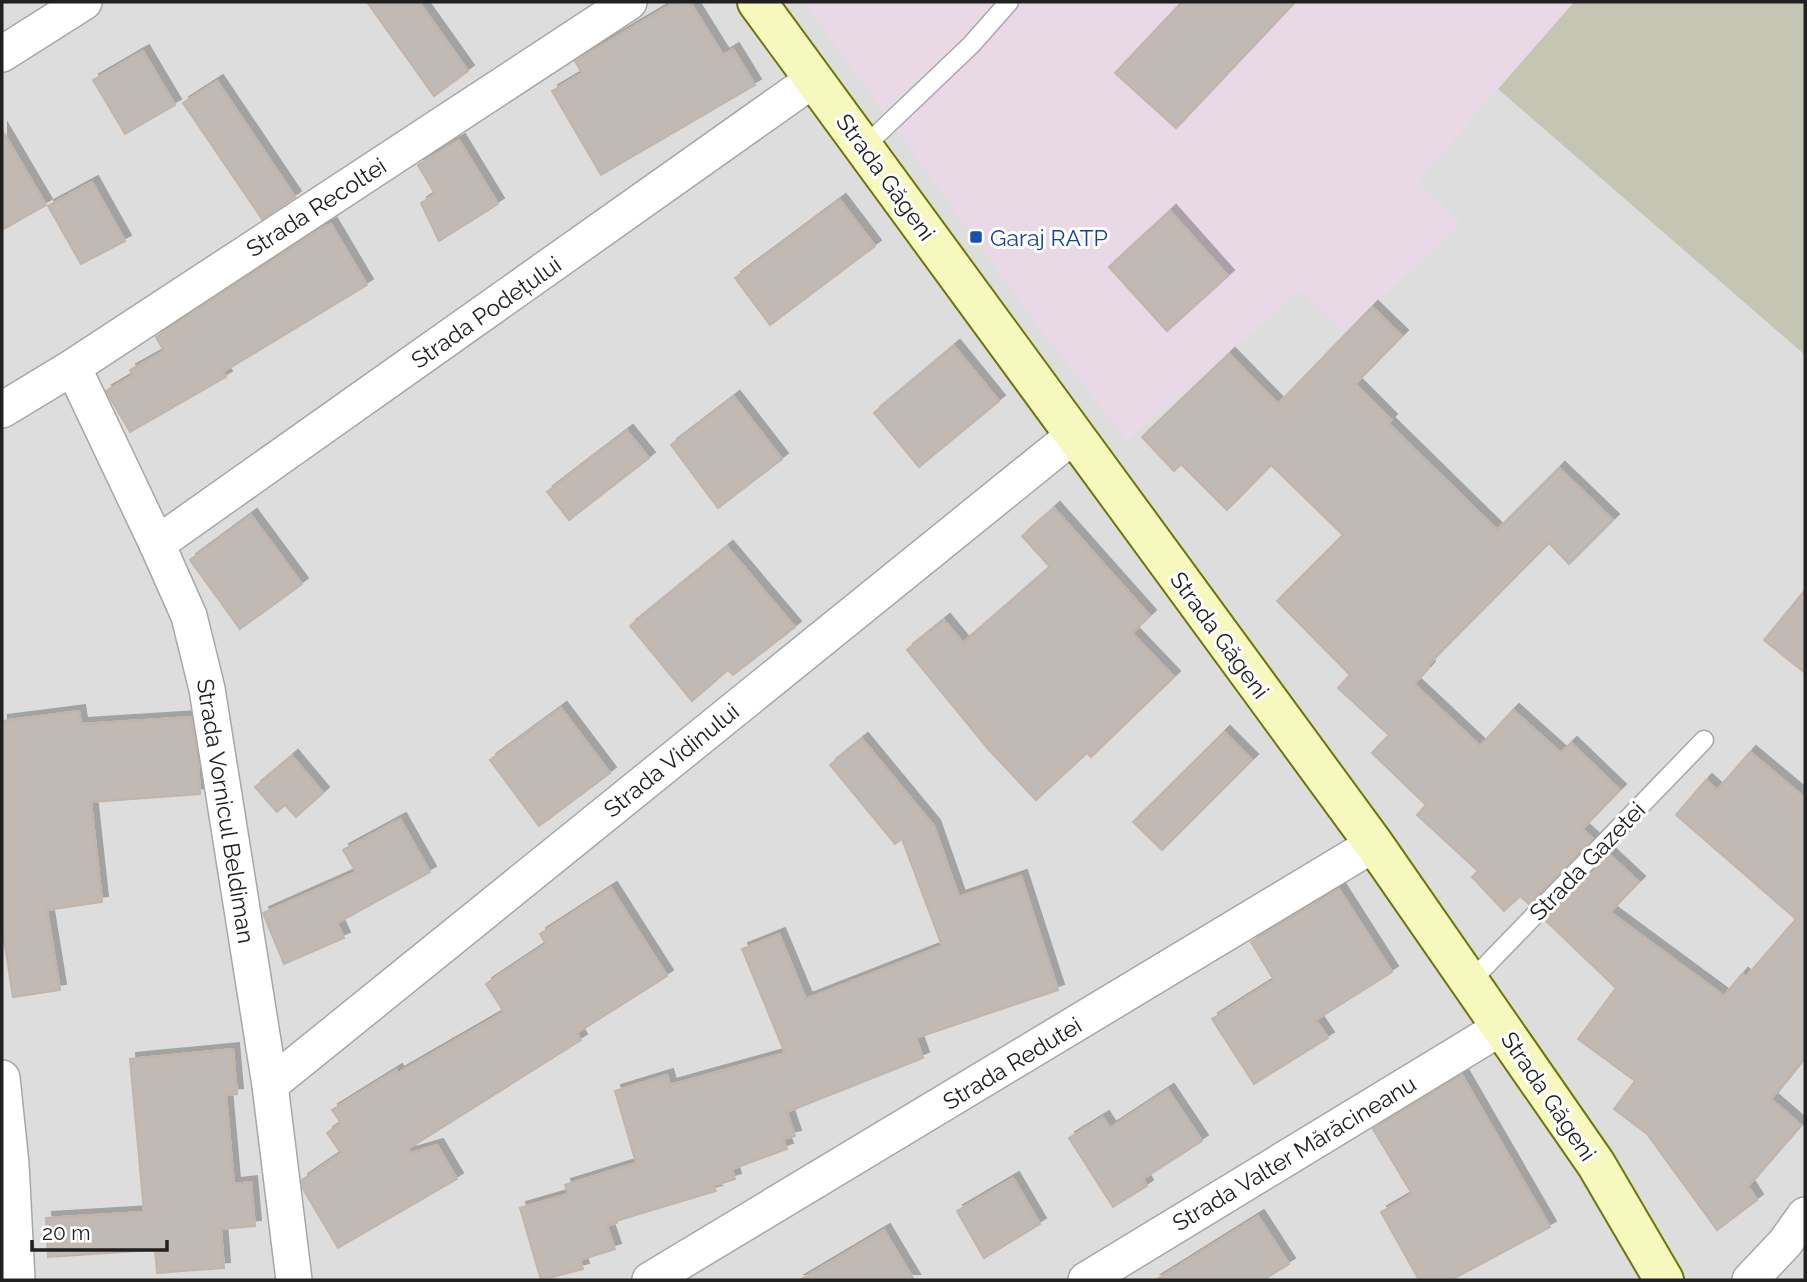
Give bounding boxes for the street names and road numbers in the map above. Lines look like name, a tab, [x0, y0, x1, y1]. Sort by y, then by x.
street label: Strada Găgeni	[831, 108, 941, 246]
street label: Strada Recoltei	[241, 152, 391, 262]
street label: Strada Podețului	[406, 250, 566, 374]
street label: Strada Găgeni	[1165, 566, 1275, 704]
street label: Strada Vornicul Beldiman	[192, 677, 260, 945]
street label: Strada Vidinului	[598, 697, 744, 823]
street label: Strada Gazetei	[1524, 796, 1650, 926]
street label: Strada Redutei	[938, 1011, 1086, 1115]
street label: Strada Găgeni	[1496, 1026, 1602, 1166]
street label: Strada Valter Mărăcineanu	[1168, 1070, 1420, 1236]

